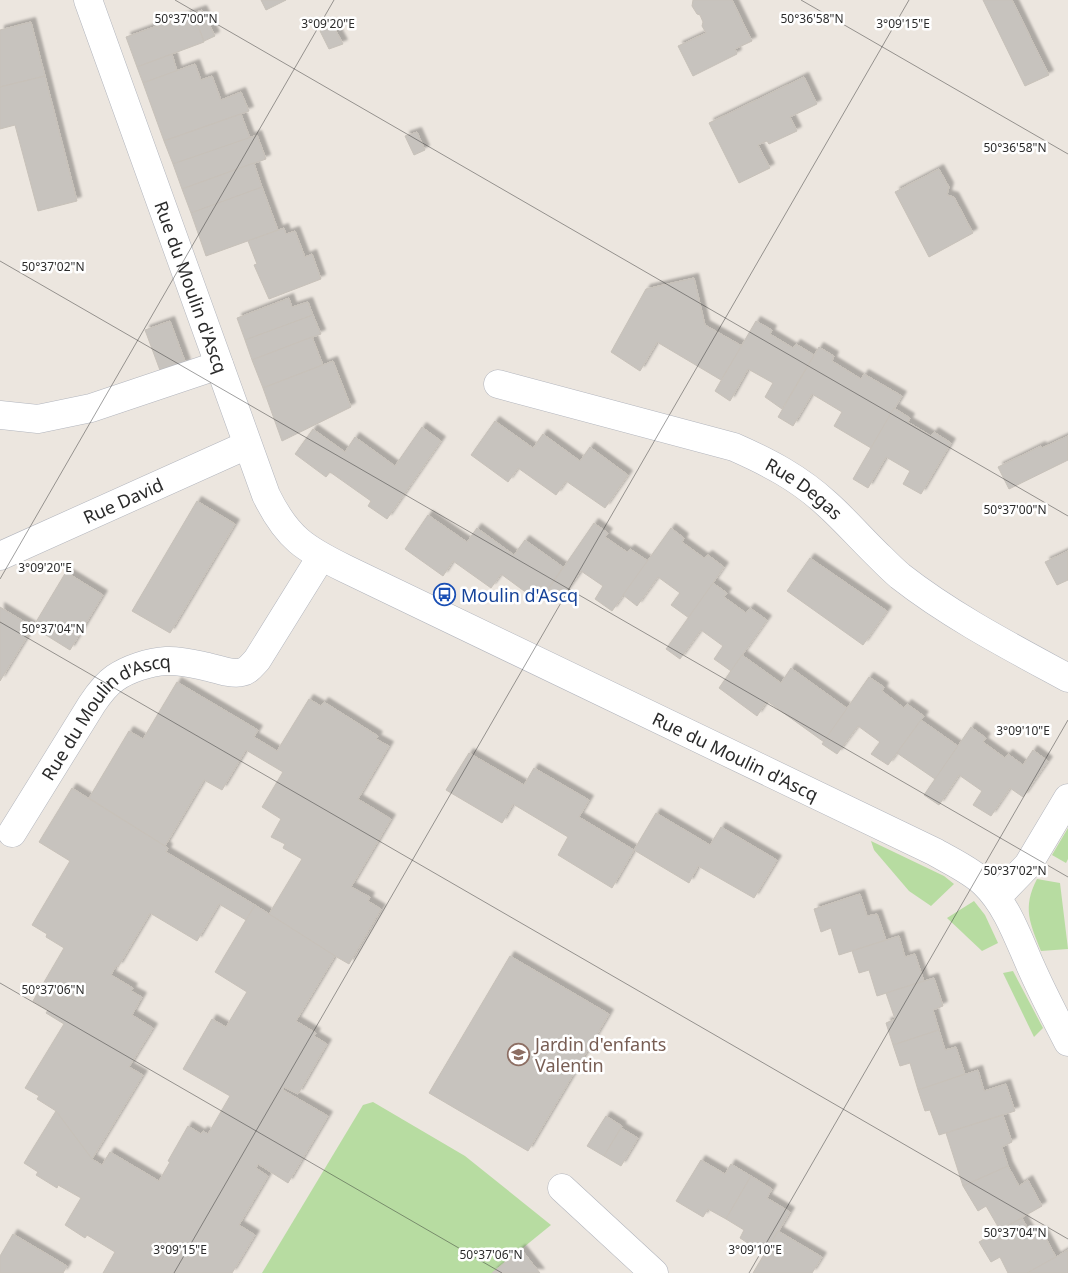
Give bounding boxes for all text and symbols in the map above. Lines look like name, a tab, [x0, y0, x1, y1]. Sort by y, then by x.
text: 50°37'00"N	[154, 10, 218, 27]
text: 50°36'58"N	[780, 10, 844, 27]
text: 3°09'20"E	[301, 15, 355, 32]
text: 3°09'15"E	[876, 15, 930, 32]
text: 50°36'58"N	[983, 139, 1047, 156]
street label: Rue du Moulin d'Ascq	[149, 198, 233, 376]
text: 50°37'02"N	[21, 258, 85, 275]
street label: Rue Degas	[761, 452, 848, 524]
street label: Rue David	[79, 472, 167, 529]
text: 50°37'00"N	[983, 501, 1047, 518]
text: 3°09'20"E	[18, 559, 72, 576]
bus stop icon: Moulin d'Ascq	[433, 583, 457, 607]
place label: Moulin d'Ascq	[461, 583, 578, 607]
text: 50°37'04"N	[21, 620, 85, 637]
street label: Rue du Moulin d'Ascq	[36, 649, 172, 785]
street label: Rue du Moulin d'Ascq	[649, 706, 822, 806]
text: 3°09'10"E	[996, 722, 1050, 739]
text: 50°37'02"N	[983, 862, 1047, 879]
text: 50°37'06"N	[21, 981, 85, 998]
place label: Jardin d'enfants Valentin	[533, 1032, 666, 1077]
school or university icon: Jardin d'enfants Valentin	[507, 1042, 531, 1066]
text: 50°37'04"N	[983, 1224, 1047, 1241]
text: 3°09'15"E	[153, 1241, 207, 1258]
text: 3°09'10"E	[728, 1241, 782, 1258]
text: 50°37'06"N	[459, 1246, 523, 1263]

